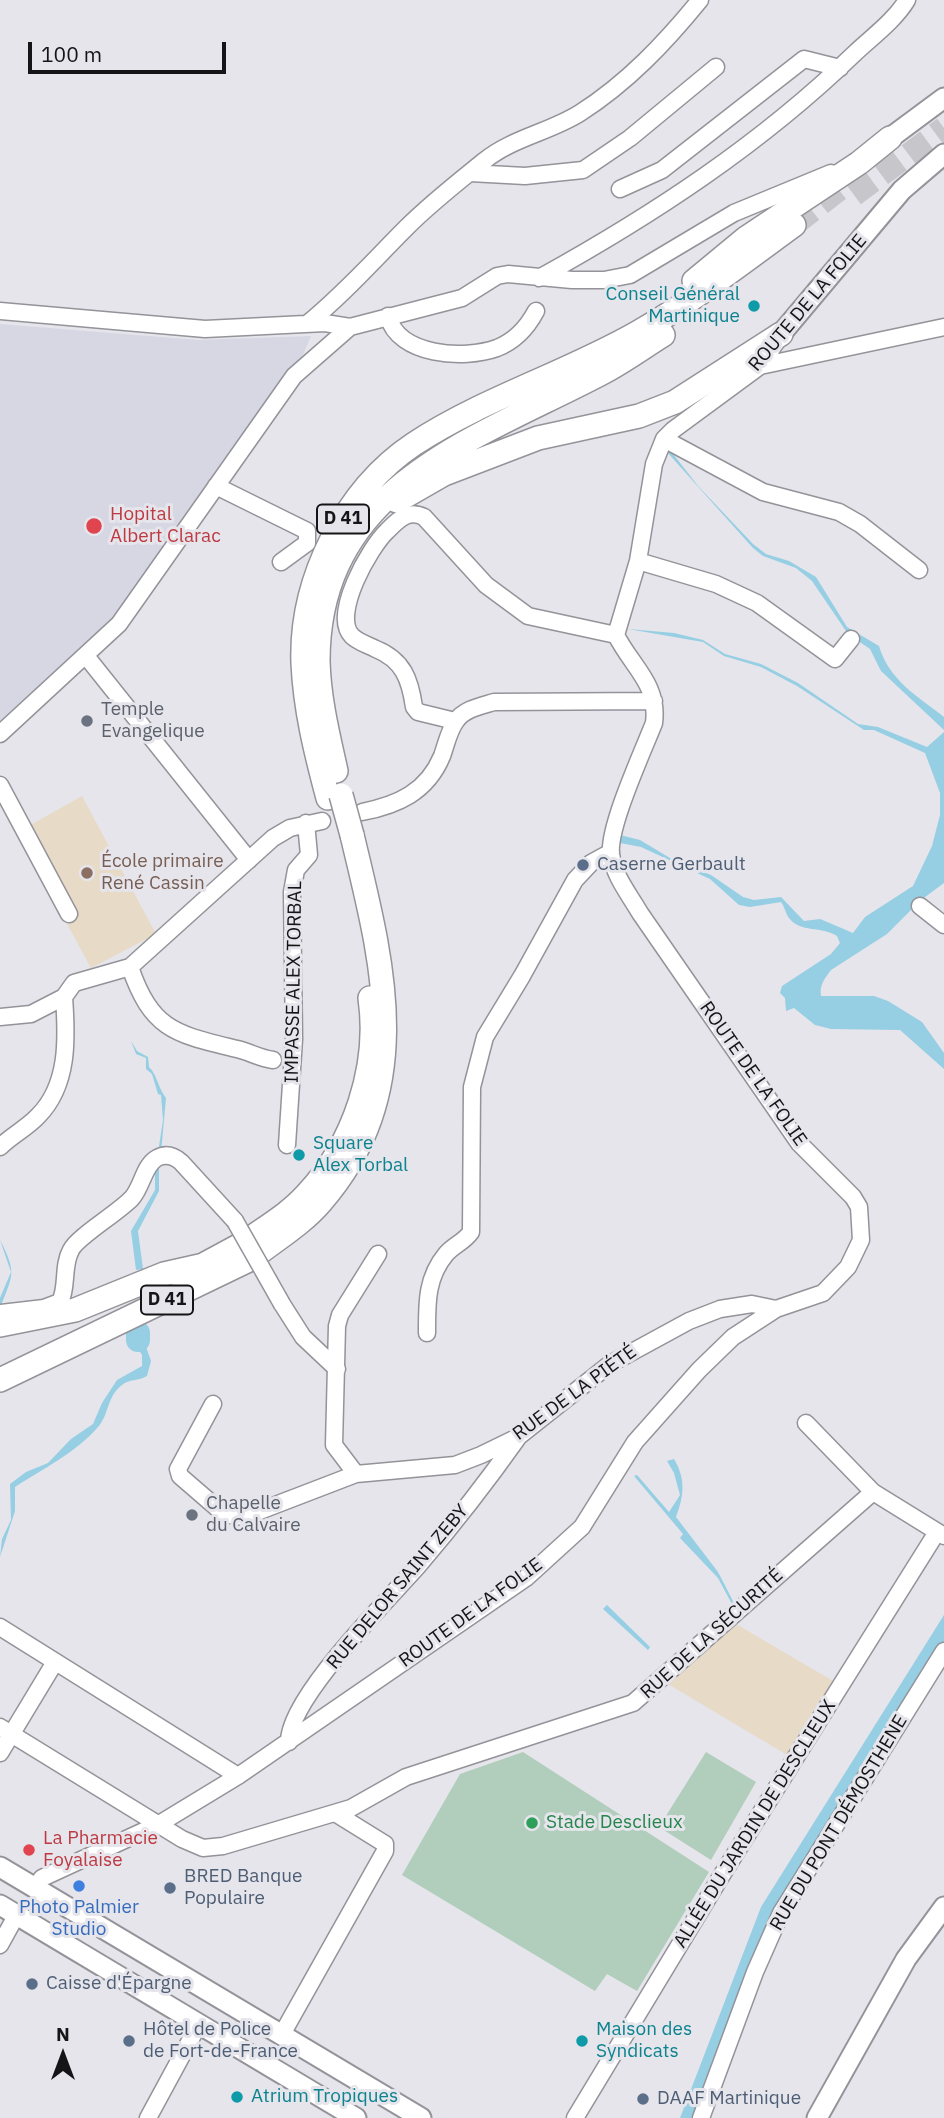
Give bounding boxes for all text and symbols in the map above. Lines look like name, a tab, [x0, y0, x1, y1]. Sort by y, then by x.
scale bar	[32, 28, 229, 72]
text: 100 m	[41, 40, 102, 68]
street label: ROUTE DE LA FOLIE	[744, 230, 872, 376]
place label: Conseil Général Martinique	[606, 284, 740, 328]
marker: Conseil Général Martinique	[746, 298, 762, 314]
place label: Hopital Albert Clarac	[110, 504, 221, 548]
road number: D 41	[317, 504, 369, 534]
marker: Hopital Albert Clarac	[84, 516, 104, 536]
place label: Temple Evangelique	[101, 699, 205, 743]
marker: Temple Evangelique	[79, 713, 95, 729]
place label: École primaire René Cassin	[101, 851, 224, 895]
place label: Caserne Gerbault	[597, 854, 746, 876]
marker: Caserne Gerbault	[575, 857, 591, 873]
marker: École primaire René Cassin	[79, 865, 95, 881]
street label: IMPASSE ALEX TORBAL	[281, 881, 307, 1083]
street label: ROUTE DE LA FOLIE	[694, 997, 812, 1151]
place label: Square Alex Torbal	[313, 1133, 408, 1177]
marker: Square Alex Torbal	[291, 1147, 307, 1163]
road number: D 41	[141, 1286, 193, 1315]
street label: RUE DE LA PIÉTÉ	[509, 1340, 641, 1446]
place label: Chapelle du Calvaire	[206, 1493, 301, 1537]
street label: RUE DELOR SAINT ZEBY	[322, 1500, 474, 1674]
marker: Chapelle du Calvaire	[184, 1507, 200, 1523]
street label: ROUTE DE LA FOLIE	[395, 1553, 547, 1673]
street label: RUE DE LA SÉCURITÉ	[636, 1564, 788, 1704]
street label: ALLÉE DU JARDIN DE DESCLIEUX	[669, 1696, 841, 1952]
street label: RUE DU PONT DÉMOSTHENE	[765, 1711, 913, 1935]
place label: Stade Desclieux	[546, 1812, 683, 1834]
marker: Stade Desclieux	[524, 1815, 540, 1831]
place label: La Pharmacie Foyalaise	[43, 1828, 158, 1872]
marker: La Pharmacie Foyalaise	[21, 1842, 37, 1858]
place label: BRED Banque Populaire	[184, 1866, 302, 1910]
marker: Photo Palmier Studio	[71, 1878, 87, 1894]
marker: BRED Banque Populaire	[162, 1880, 178, 1896]
place label: Photo Palmier Studio	[19, 1897, 139, 1941]
place label: Caisse d'Épargne	[46, 1973, 192, 1995]
marker: Caisse d'Épargne	[24, 1976, 40, 1992]
place label: Hôtel de Police de Fort-de-France	[143, 2019, 298, 2063]
place label: Maison des Syndicats	[596, 2019, 692, 2063]
north arrow	[28, 2020, 98, 2090]
text: N	[56, 2022, 70, 2046]
marker: Hôtel de Police de Fort-de-France	[121, 2033, 137, 2049]
marker: Maison des Syndicats	[574, 2033, 590, 2049]
place label: Atrium Tropiques	[251, 2086, 398, 2108]
place label: DAAF Martinique	[657, 2088, 801, 2110]
marker: Atrium Tropiques	[229, 2089, 245, 2105]
marker: DAAF Martinique	[635, 2091, 651, 2107]

